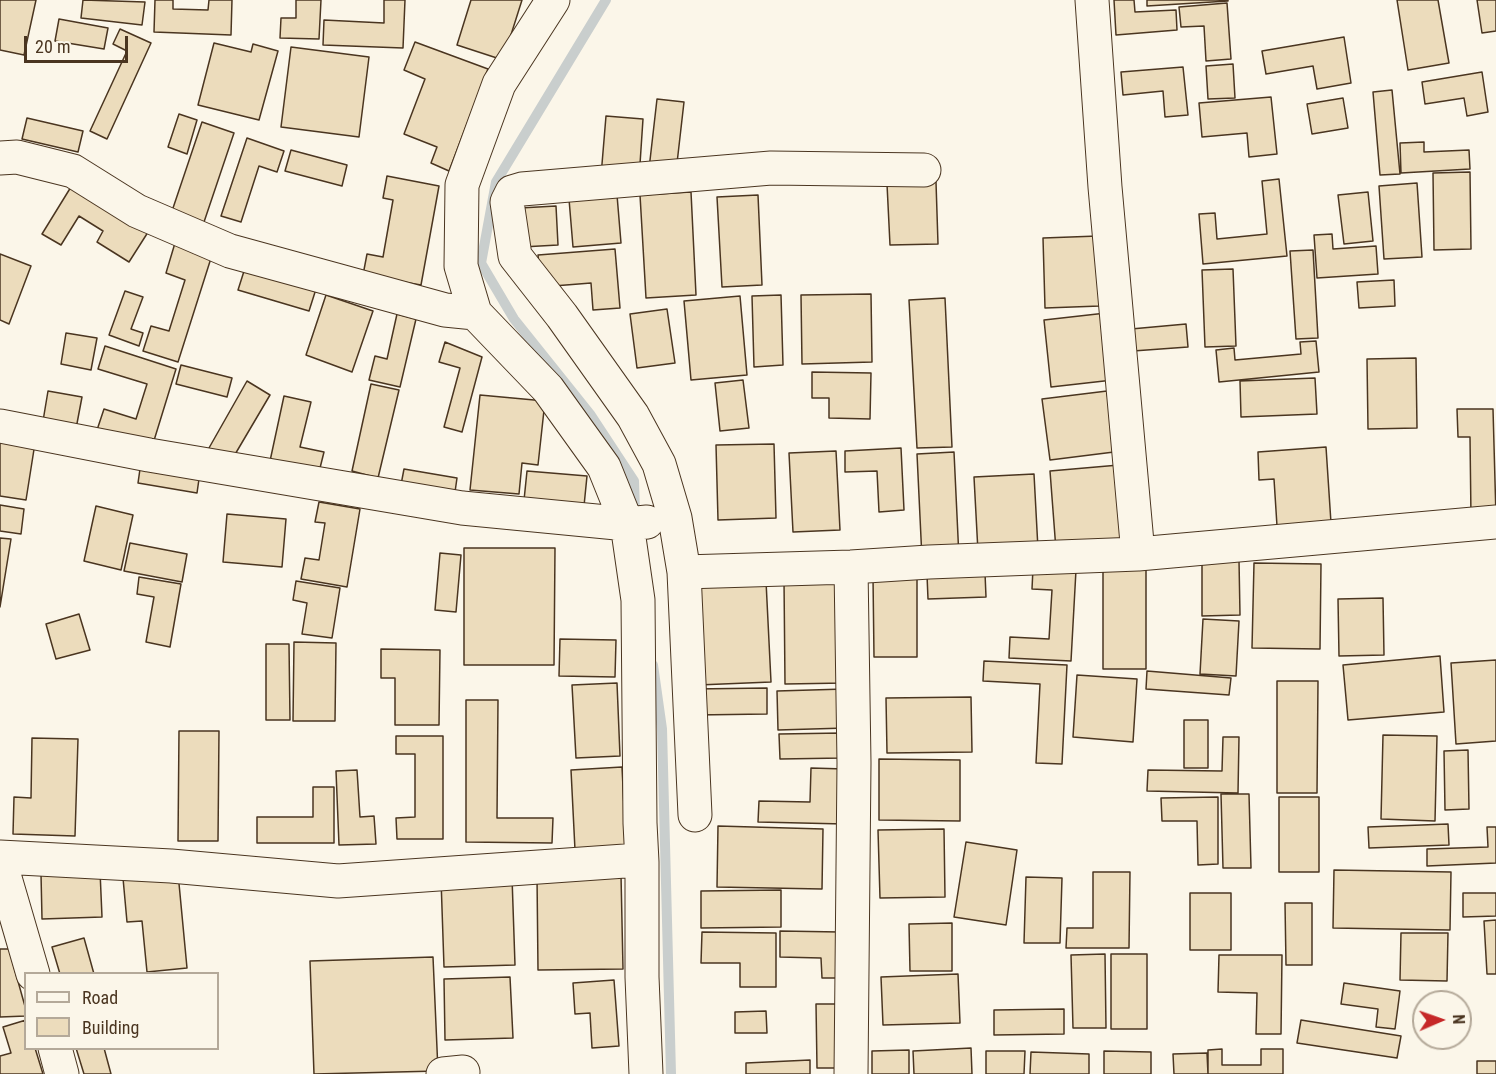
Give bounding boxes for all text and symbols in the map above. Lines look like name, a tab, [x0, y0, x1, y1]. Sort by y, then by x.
scale bar	[27, 24, 130, 62]
text: 20 m	[35, 36, 70, 57]
legend	[24, 972, 219, 1050]
text: Road	[82, 987, 118, 1008]
north arrow	[1412, 990, 1472, 1050]
text: N	[1449, 1014, 1468, 1025]
text: Building	[82, 1017, 139, 1038]

